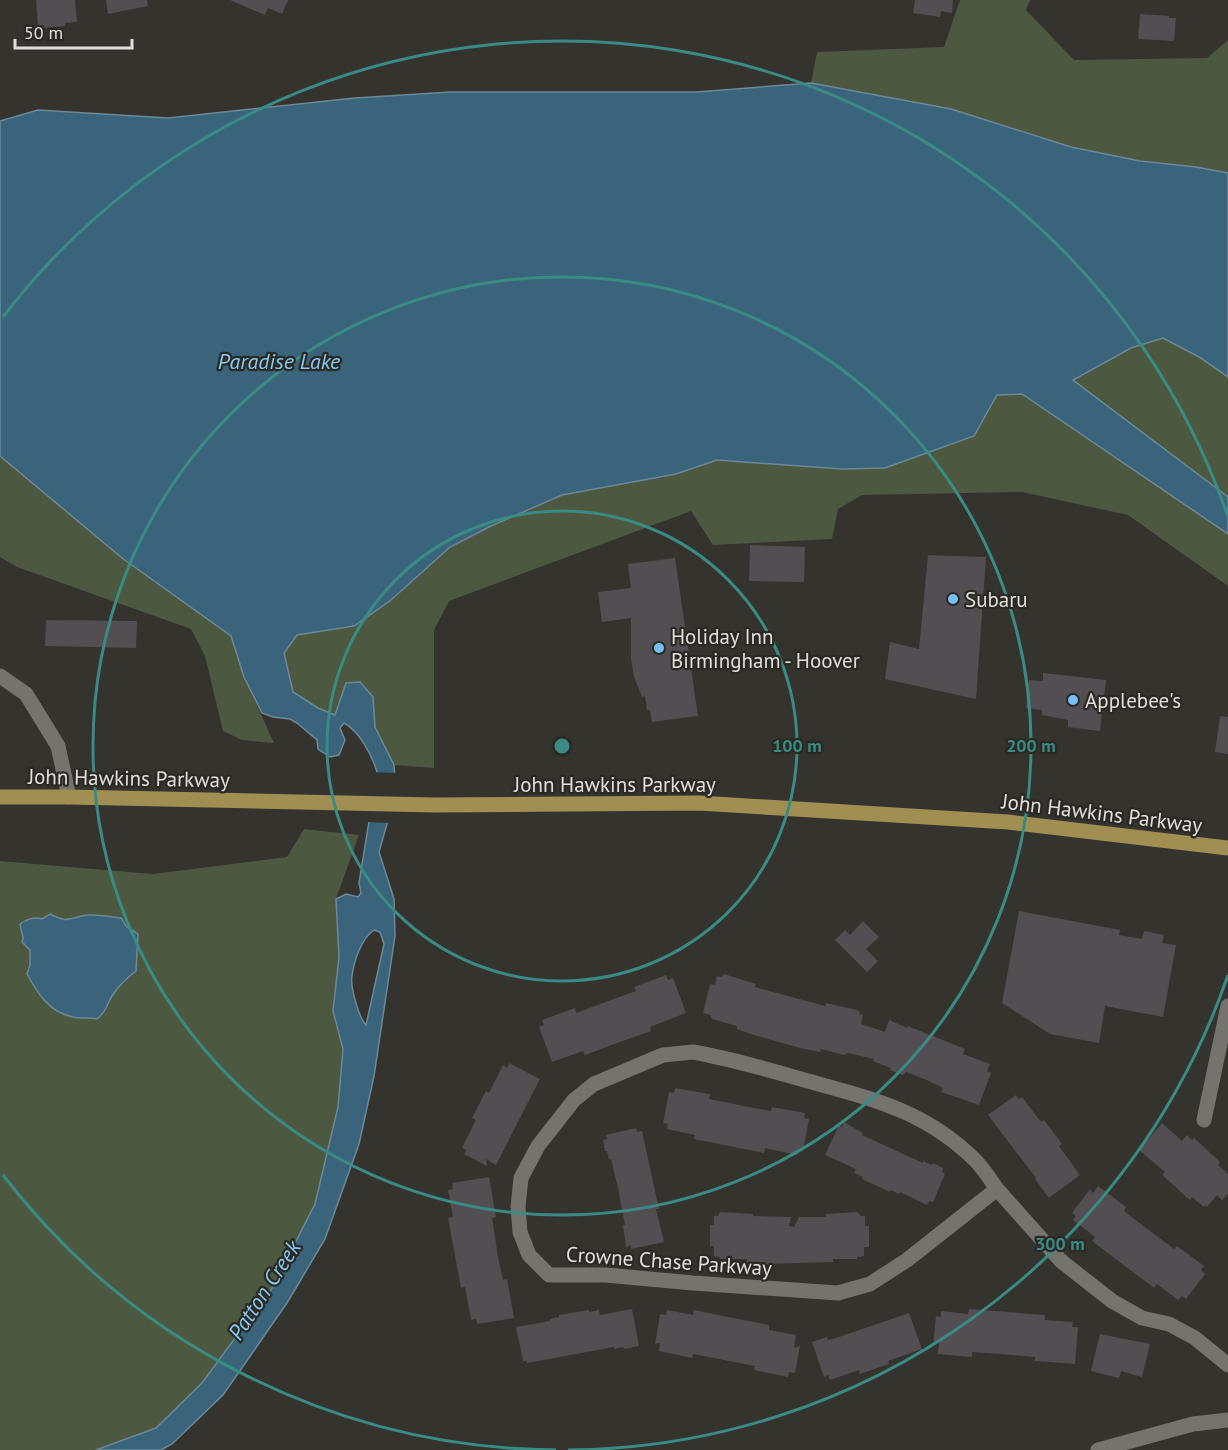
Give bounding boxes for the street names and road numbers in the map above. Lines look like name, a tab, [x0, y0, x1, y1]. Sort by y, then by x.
street label: John Hawkins Parkway	[27, 763, 230, 793]
street label: John Hawkins Parkway	[513, 771, 716, 798]
street label: John Hawkins Parkway	[999, 787, 1204, 839]
street label: Crowne Chase Parkway	[565, 1240, 773, 1282]

